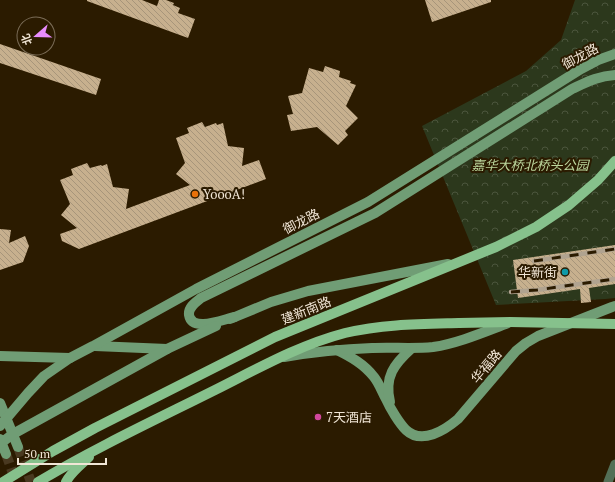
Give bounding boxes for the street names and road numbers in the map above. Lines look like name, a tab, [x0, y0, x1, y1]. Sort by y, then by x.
street label: 御龙路	[559, 39, 601, 73]
street label: 御龙路	[280, 204, 322, 238]
street label: 建新南路	[279, 292, 333, 328]
street label: 华福路	[467, 345, 505, 387]

